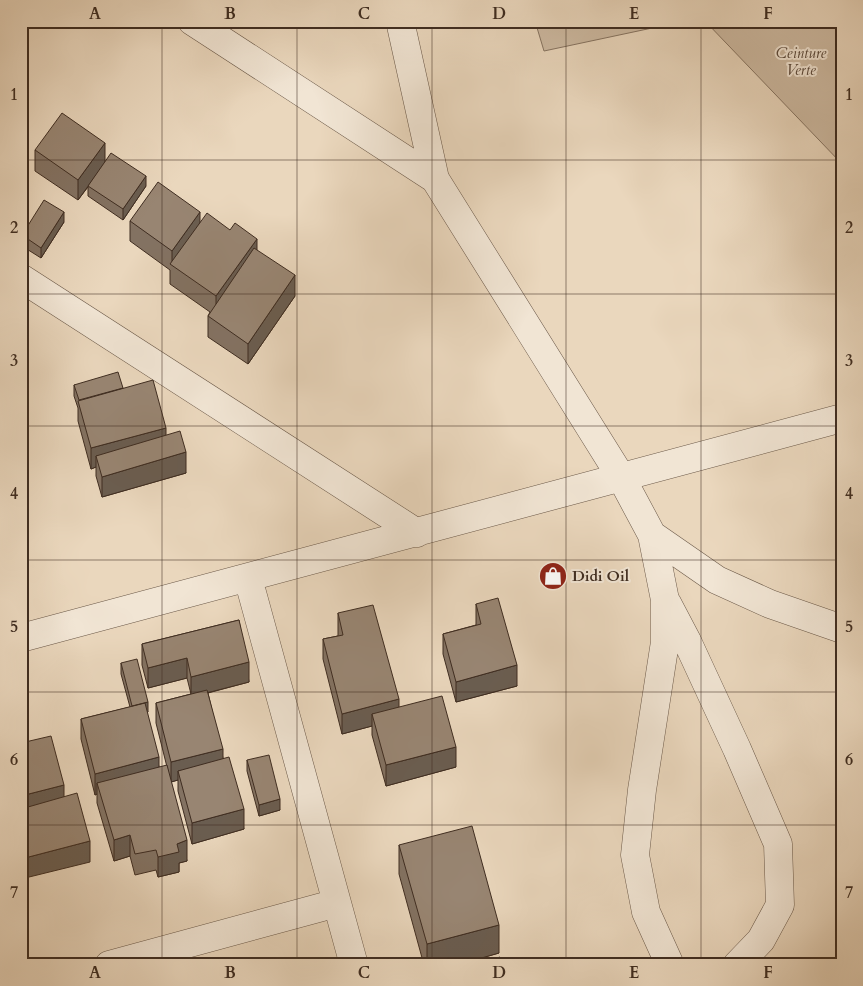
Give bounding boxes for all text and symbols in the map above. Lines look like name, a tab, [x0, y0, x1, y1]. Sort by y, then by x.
text: A	[89, 3, 101, 25]
text: B	[224, 3, 236, 25]
text: C	[358, 3, 370, 25]
text: D	[492, 3, 506, 25]
text: E	[629, 3, 639, 25]
text: F	[763, 3, 773, 25]
park label: Ceinture Verte	[776, 43, 827, 80]
text: 1	[10, 84, 18, 106]
text: 1	[845, 84, 853, 106]
text: 2	[10, 217, 18, 239]
text: 2	[845, 217, 853, 239]
text: 3	[10, 350, 18, 372]
text: 3	[845, 350, 853, 372]
text: 4	[10, 483, 18, 505]
text: 4	[845, 483, 853, 505]
shop icon: Didi Oil	[538, 561, 568, 591]
place label: Didi Oil	[572, 566, 630, 586]
text: 5	[10, 616, 18, 638]
text: 5	[845, 616, 853, 638]
text: 6	[10, 749, 18, 771]
text: 6	[845, 749, 853, 771]
text: 7	[10, 882, 18, 904]
text: 7	[845, 882, 853, 904]
text: A	[89, 962, 101, 984]
text: B	[224, 962, 236, 984]
text: C	[358, 962, 370, 984]
text: D	[492, 962, 506, 984]
text: E	[629, 962, 639, 984]
text: F	[763, 962, 773, 984]

